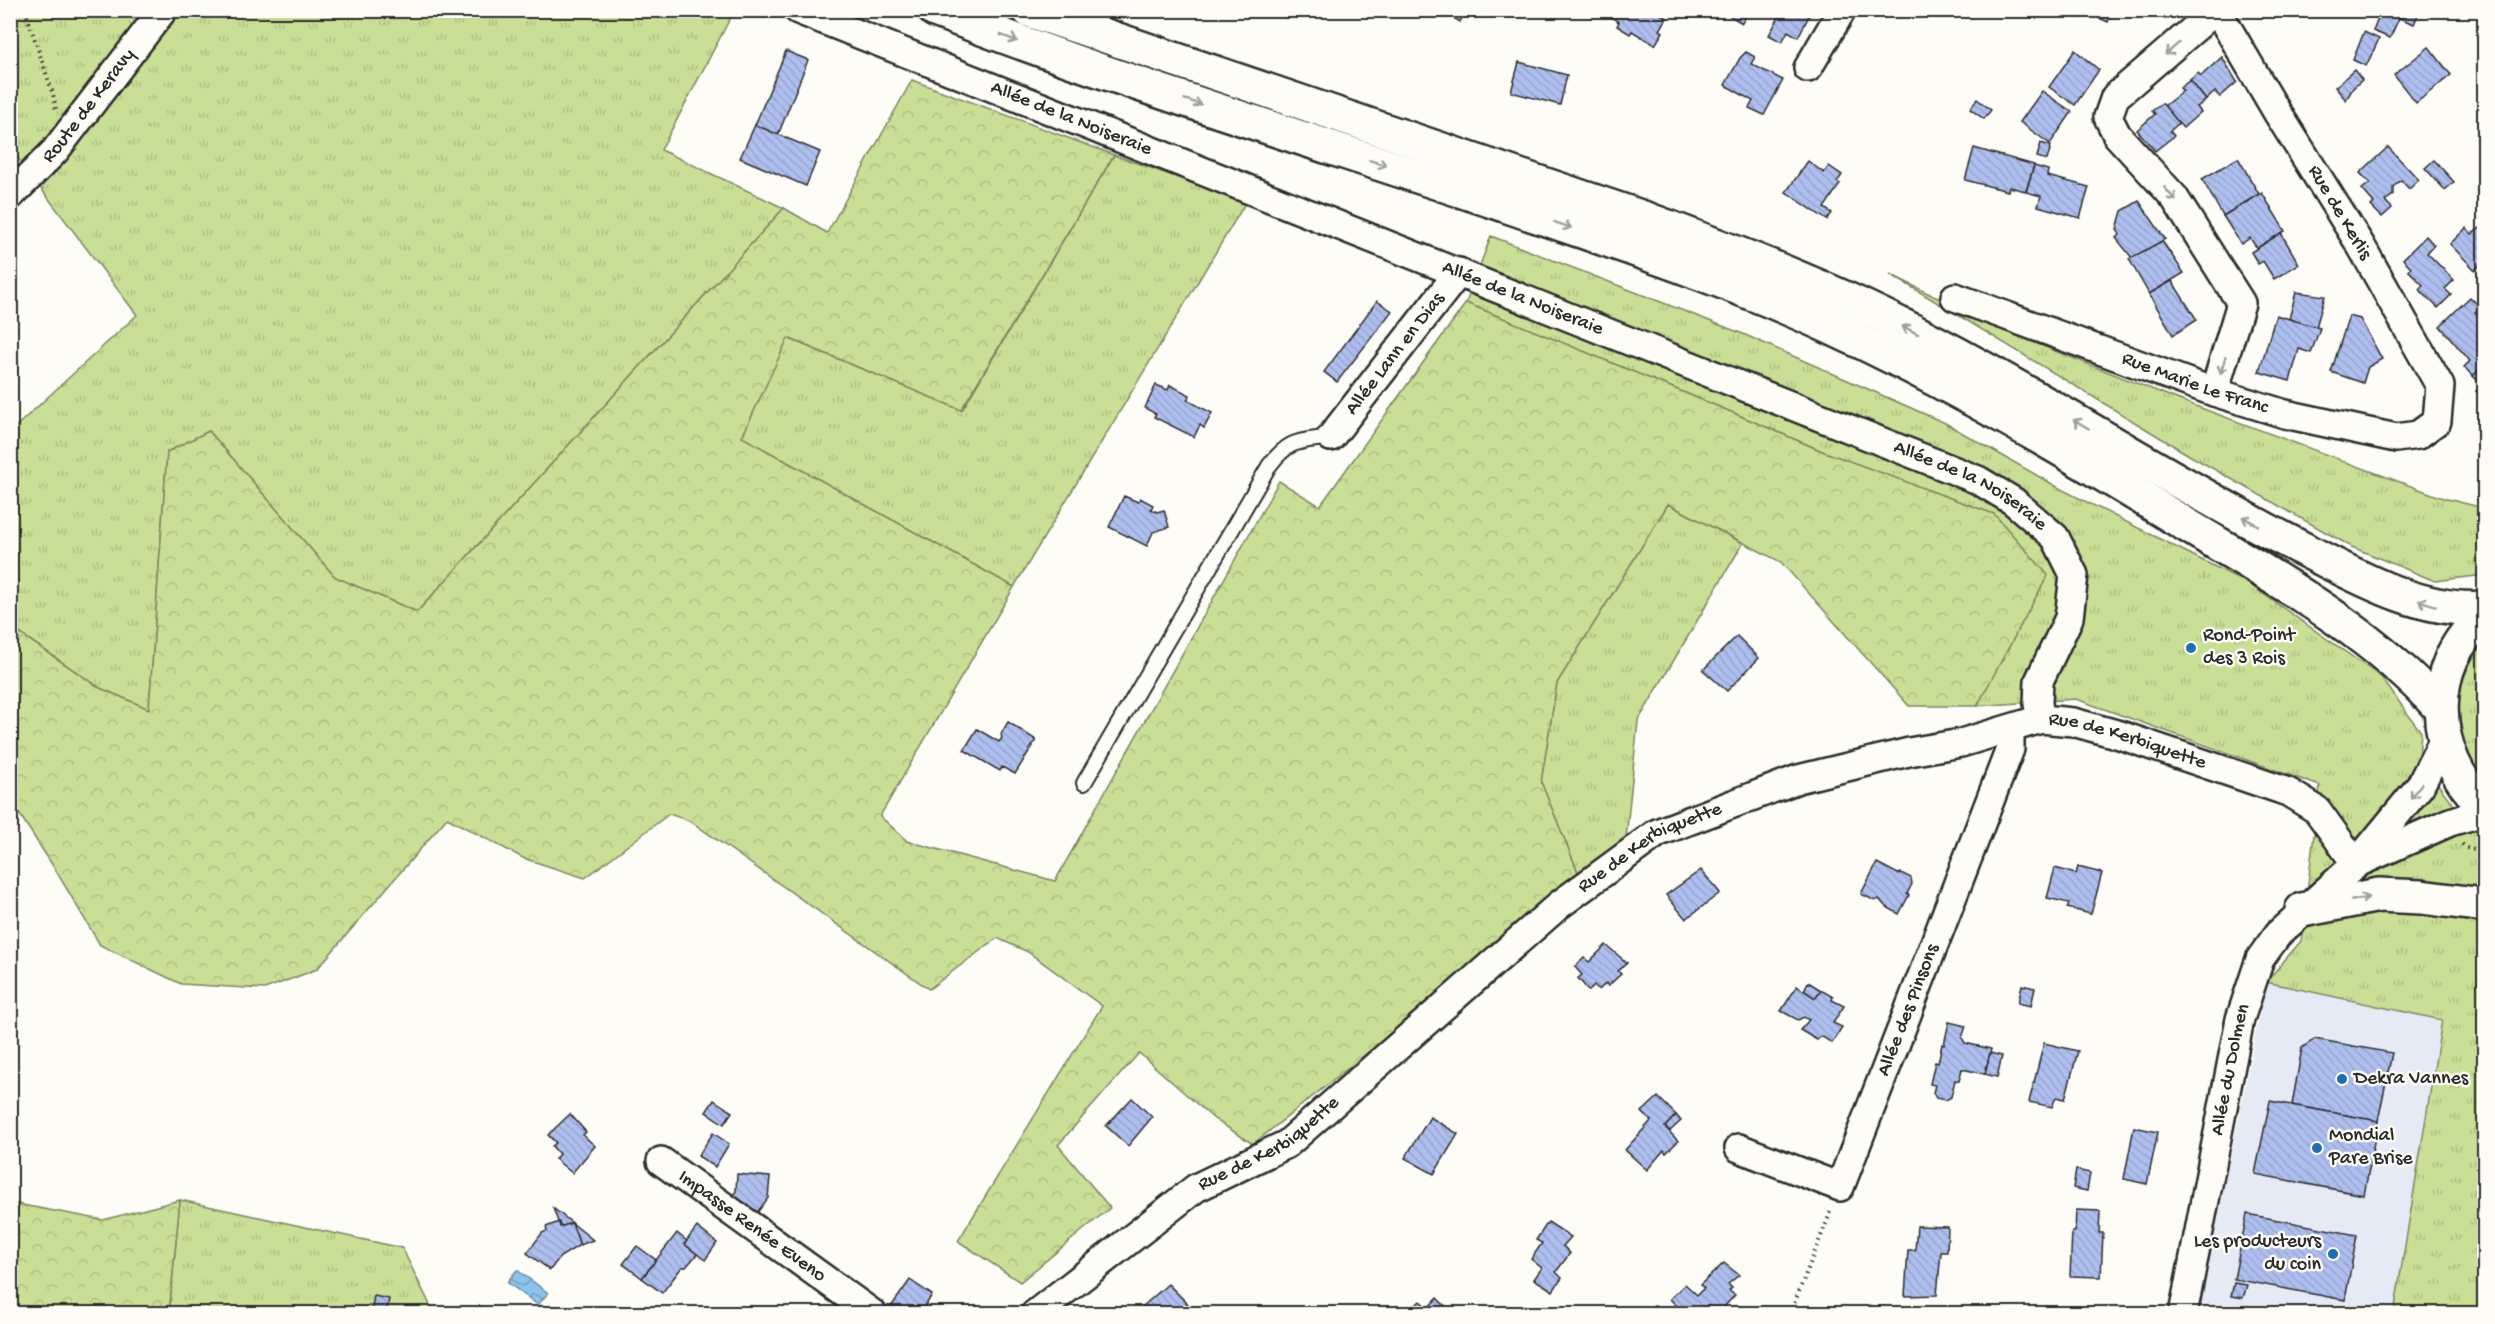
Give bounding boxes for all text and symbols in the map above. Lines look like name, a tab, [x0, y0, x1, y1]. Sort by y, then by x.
one-way arrow	[999, 34, 1018, 45]
one-way arrow	[2164, 42, 2180, 55]
street label: Route de Keravy	[38, 44, 141, 168]
street label: Allée de la Noiseraie	[987, 76, 1156, 161]
one-way arrow	[1183, 97, 1202, 108]
one-way arrow	[1369, 159, 1387, 170]
street label: Rue de Kerlis	[2302, 162, 2377, 265]
one-way arrow	[2163, 186, 2177, 201]
one-way arrow	[1554, 220, 1573, 231]
street label: Allée de la Noiseraie	[1439, 256, 1607, 341]
street label: Allée Lann en Dias	[1341, 288, 1450, 420]
one-way arrow	[1902, 323, 1920, 335]
street label: Rue Marie Le Franc	[2118, 348, 2272, 420]
one-way arrow	[2217, 355, 2228, 374]
one-way arrow	[2073, 418, 2090, 430]
street label: Allée de la Noiseraie	[1890, 436, 2052, 537]
one-way arrow	[2242, 515, 2259, 527]
one-way arrow	[2418, 596, 2437, 607]
place label: Rond-Point des 3 Rois	[2203, 625, 2297, 671]
marker: Rond-Point des 3 Rois	[2184, 641, 2198, 655]
street label: Rue de Kerbiquette	[2047, 708, 2210, 775]
one-way arrow	[2410, 782, 2422, 798]
street label: Rue de Kerbiquette	[1574, 798, 1726, 898]
one-way arrow	[2349, 893, 2369, 904]
street label: Allée des Pinsons	[1873, 940, 1945, 1079]
street label: Allée du Dolmen	[2206, 1000, 2256, 1137]
place label: Dekra Vannes	[2352, 1068, 2469, 1091]
marker: Dekra Vannes	[2335, 1072, 2349, 1086]
street label: Rue de Kerbiquette	[1194, 1091, 1345, 1197]
place label: Mondial Pare Brise	[2328, 1125, 2413, 1171]
marker: Mondial Pare Brise	[2310, 1141, 2324, 1155]
street label: Impasse Renée Eveno	[673, 1165, 830, 1288]
place label: Les producteurs du coin	[2194, 1231, 2322, 1277]
marker: Les producteurs du coin	[2326, 1247, 2340, 1261]

